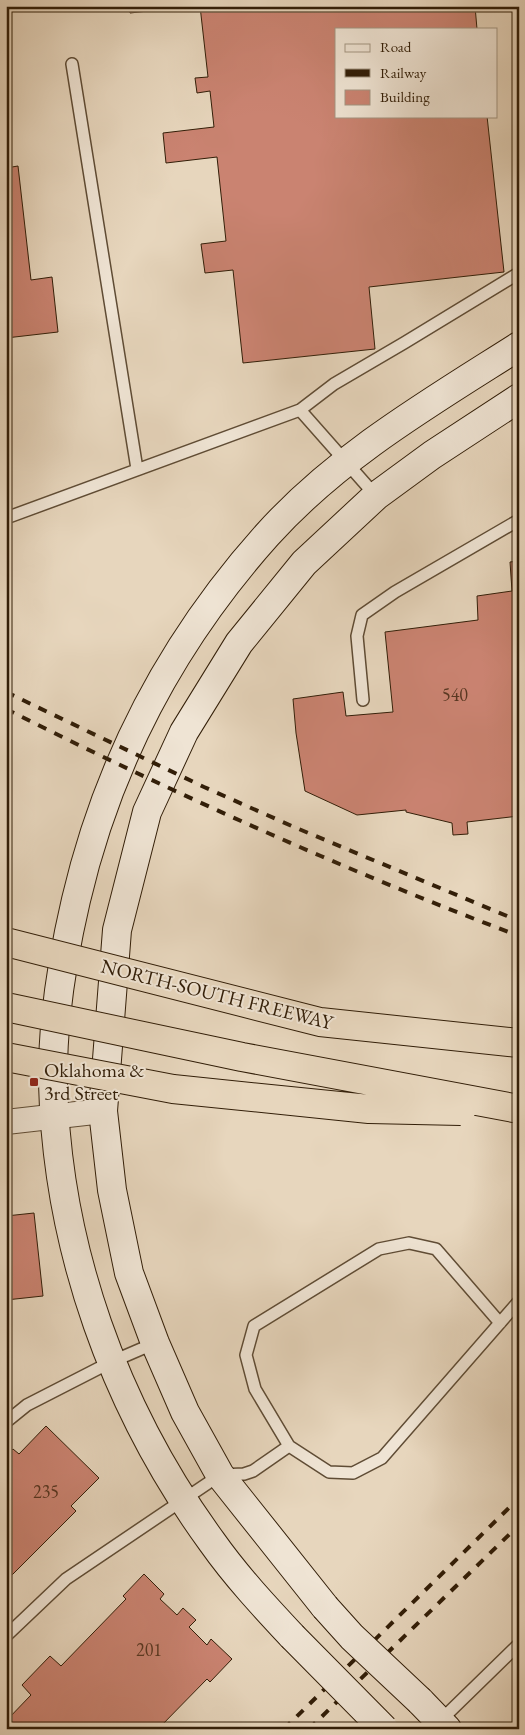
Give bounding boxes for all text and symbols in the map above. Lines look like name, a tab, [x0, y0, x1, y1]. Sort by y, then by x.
legend	[335, 28, 498, 118]
text: Road	[380, 37, 412, 56]
text: Railway	[380, 63, 427, 82]
text: Building	[380, 87, 430, 106]
house number: 540	[442, 683, 468, 706]
street label: NORTH-SOUTH FREEWAY	[98, 953, 337, 1036]
place label: Oklahoma & 3rd Street	[44, 1057, 144, 1106]
marker: Oklahoma & 3rd Street	[28, 1076, 40, 1088]
house number: 235	[33, 1480, 59, 1503]
house number: 201	[136, 1638, 162, 1661]

